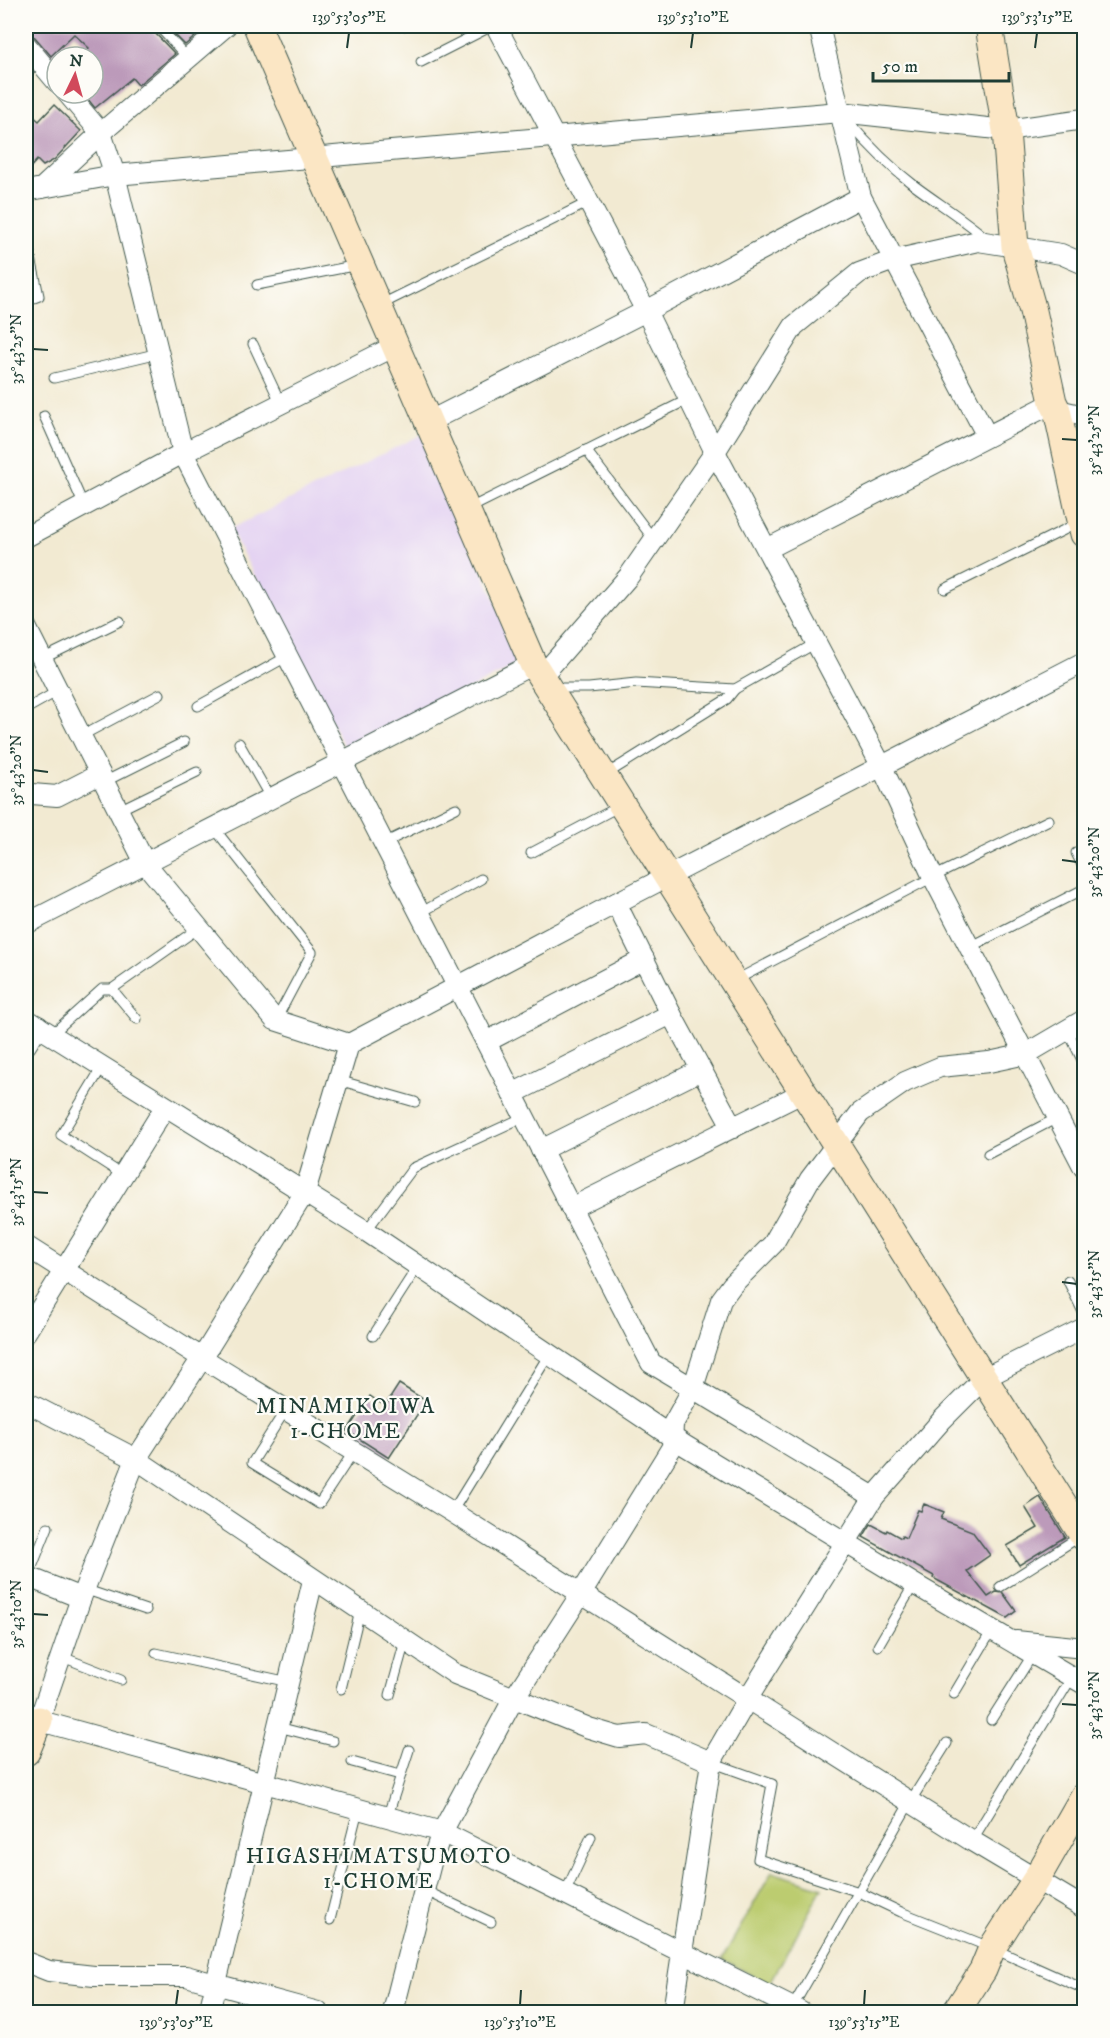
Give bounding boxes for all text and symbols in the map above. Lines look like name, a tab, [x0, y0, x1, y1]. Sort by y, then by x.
text: 139°53'05"E	[312, 8, 386, 27]
text: 139°53'10"E	[657, 8, 729, 27]
text: 139°53'15"E	[1001, 8, 1073, 27]
north arrow	[45, 45, 105, 105]
scale bar	[873, 45, 1010, 83]
text: N	[69, 51, 84, 72]
text: 50 m	[882, 56, 918, 78]
text: 35°43'25"N	[7, 314, 26, 384]
text: 35°43'25"N	[1085, 405, 1104, 475]
text: 35°43'20"N	[7, 734, 26, 806]
text: 35°43'20"N	[1085, 826, 1104, 898]
text: 35°43'15"N	[7, 1158, 26, 1226]
text: 35°43'15"N	[1085, 1250, 1104, 1318]
district label: MINAMIKOIWA 1-CHOME	[256, 1393, 436, 1445]
text: 35°43'10"N	[7, 1579, 26, 1649]
text: 35°43'10"N	[1085, 1670, 1104, 1740]
district label: HIGASHIMATSUMOTO 1-CHOME	[246, 1843, 512, 1895]
text: 139°53'05"E	[139, 2013, 213, 2032]
text: 139°53'10"E	[484, 2013, 556, 2032]
text: 139°53'15"E	[828, 2013, 900, 2032]

